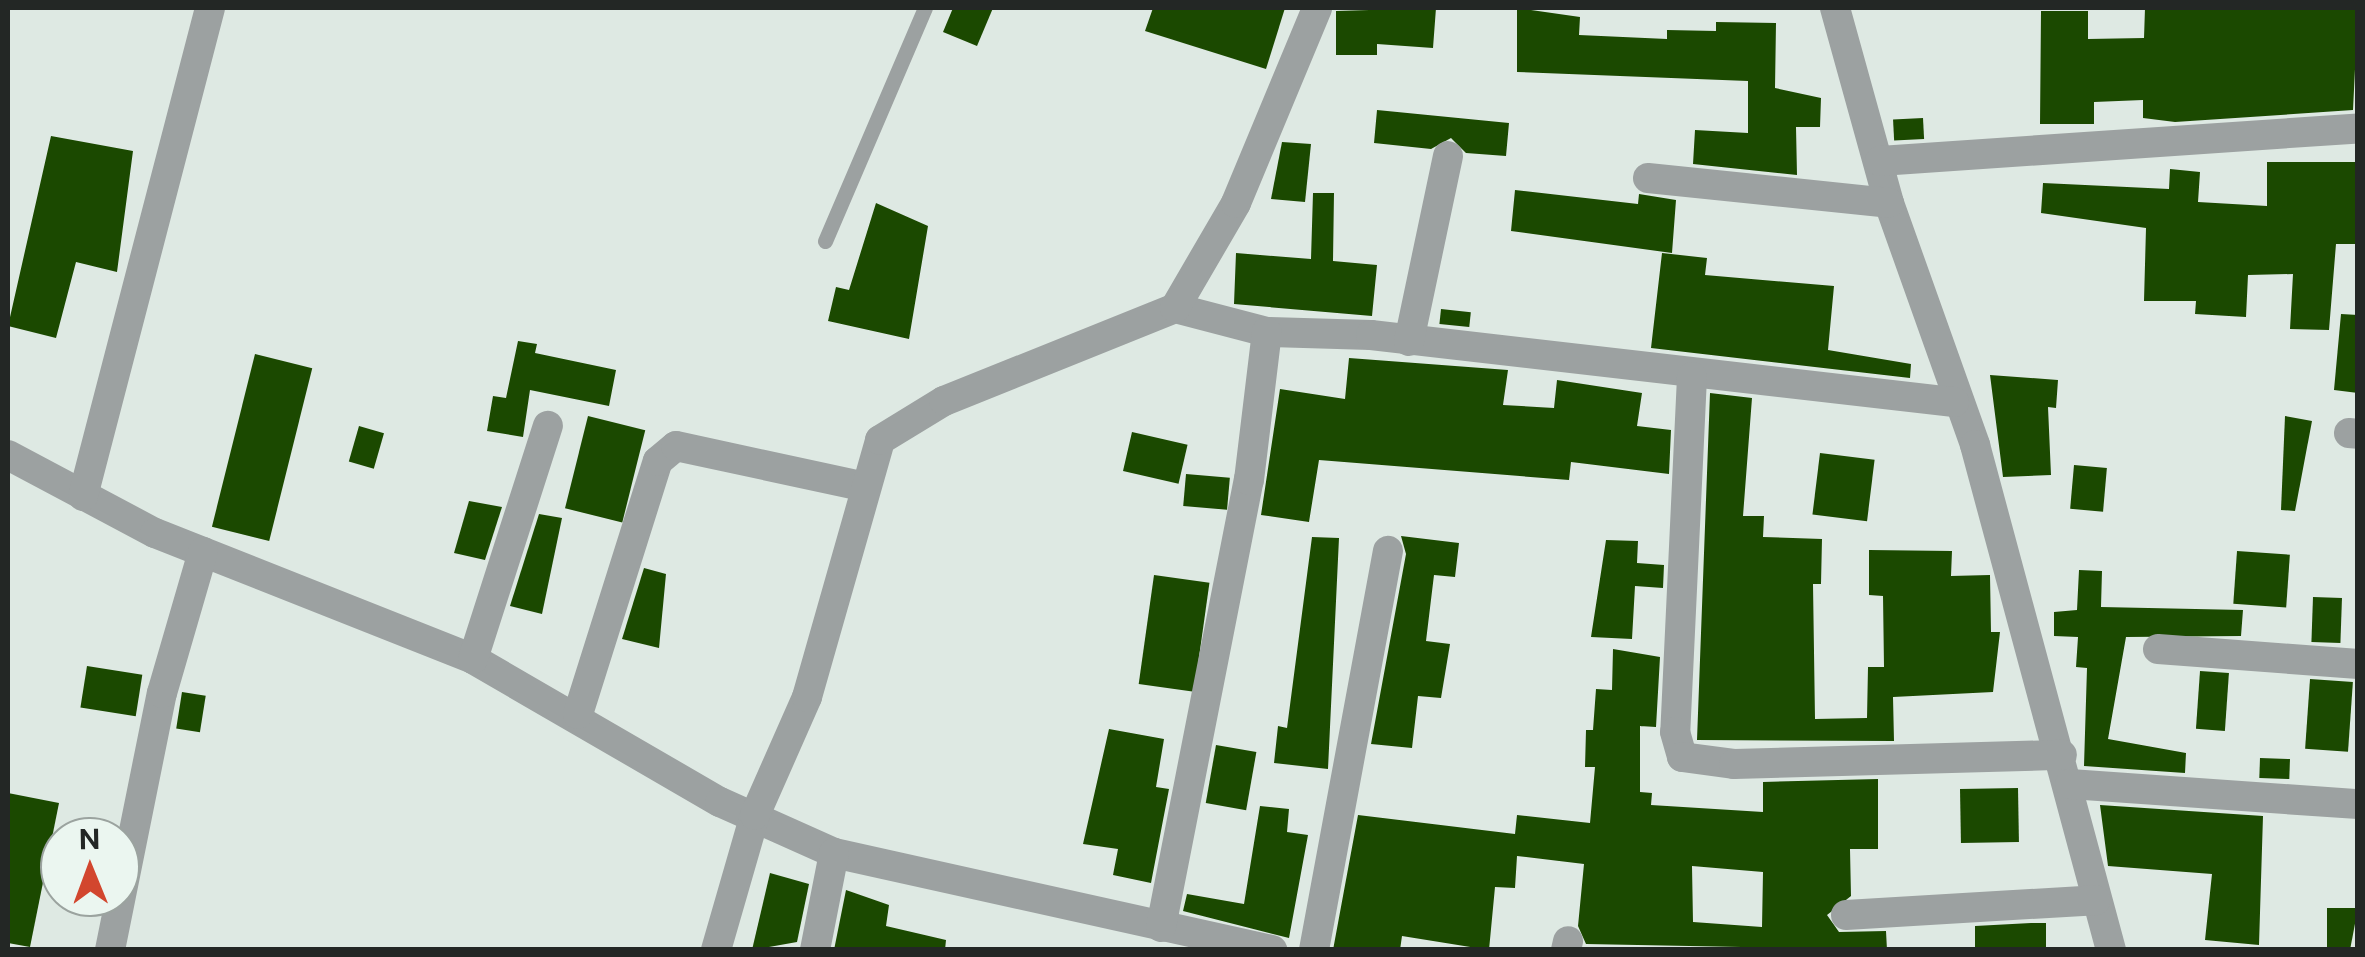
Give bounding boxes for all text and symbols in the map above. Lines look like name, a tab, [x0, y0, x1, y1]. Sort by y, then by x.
north arrow	[40, 817, 140, 917]
text: N	[78, 822, 101, 855]

